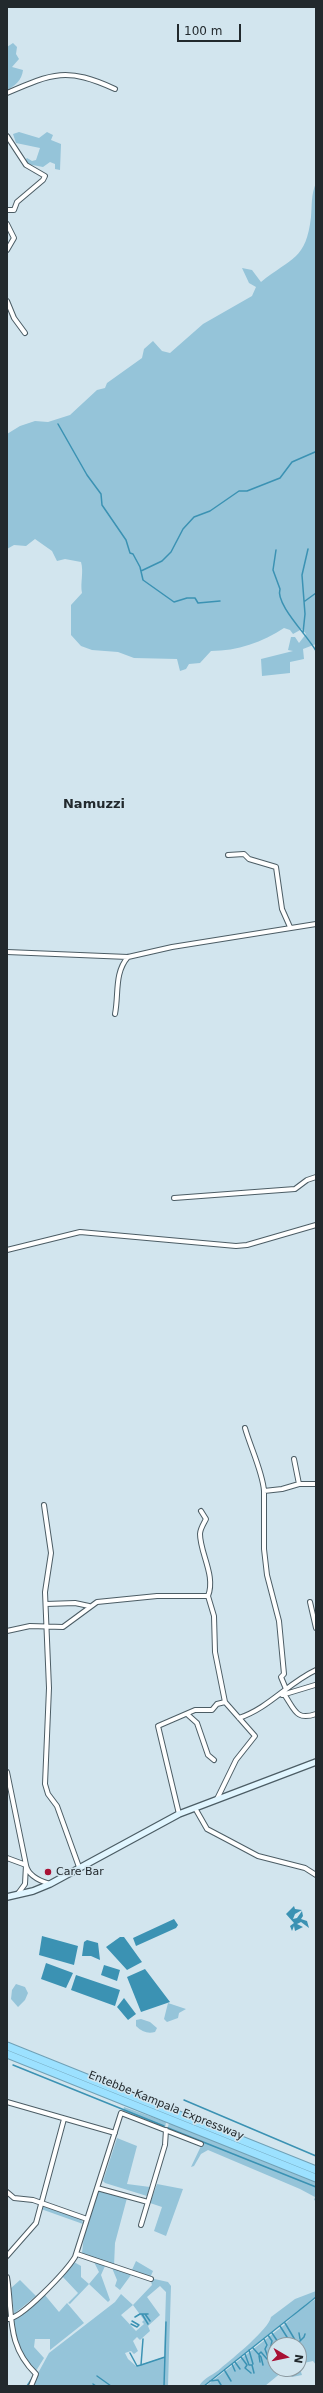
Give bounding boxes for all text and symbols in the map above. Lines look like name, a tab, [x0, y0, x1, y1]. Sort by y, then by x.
scale bar	[179, 16, 243, 42]
text: 100 m	[184, 24, 222, 38]
district label: Namuzzi	[63, 797, 125, 813]
place label: Care Bar	[56, 1865, 104, 1879]
marker: Care Bar	[43, 1867, 53, 1877]
street label: Entebbe-Kampala Expressway	[86, 2069, 246, 2143]
north arrow	[267, 2337, 307, 2377]
text: N	[291, 2353, 305, 2364]

